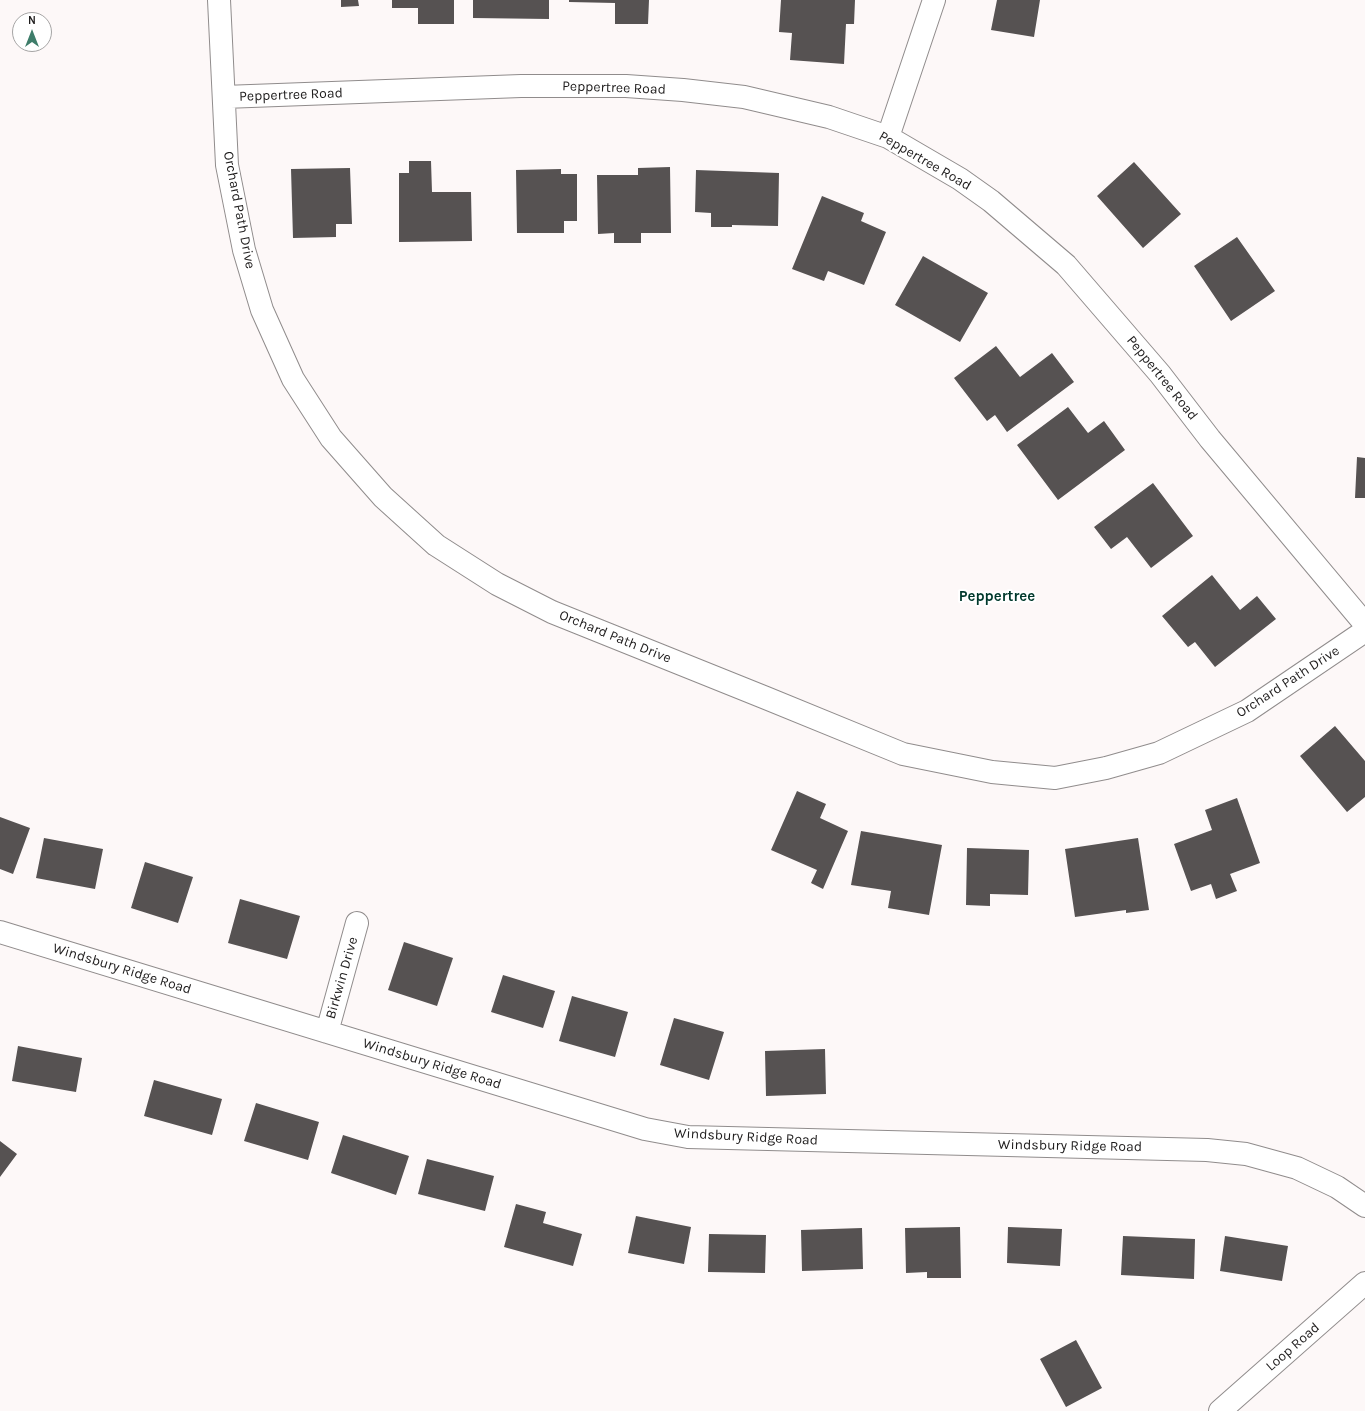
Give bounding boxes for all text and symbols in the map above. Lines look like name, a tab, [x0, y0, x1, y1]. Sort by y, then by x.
north arrow	[12, 12, 52, 52]
text: N	[28, 14, 36, 27]
street label: Peppertree Road	[562, 78, 666, 98]
street label: Peppertree Road	[239, 85, 343, 105]
street label: Peppertree Road	[876, 128, 974, 194]
street label: Orchard Path Drive	[219, 150, 259, 270]
street label: Peppertree Road	[1123, 332, 1201, 424]
district label: Peppertree	[959, 588, 1035, 606]
street label: Orchard Path Drive	[557, 607, 673, 667]
street label: Orchard Path Drive	[1233, 642, 1343, 722]
street label: Birkwin Drive	[322, 935, 362, 1021]
street label: Windsbury Ridge Road	[51, 940, 193, 998]
street label: Windsbury Ridge Road	[361, 1035, 503, 1093]
street label: Windsbury Ridge Road	[674, 1125, 818, 1149]
street label: Windsbury Ridge Road	[998, 1136, 1142, 1156]
street label: Loop Road	[1263, 1319, 1323, 1375]

